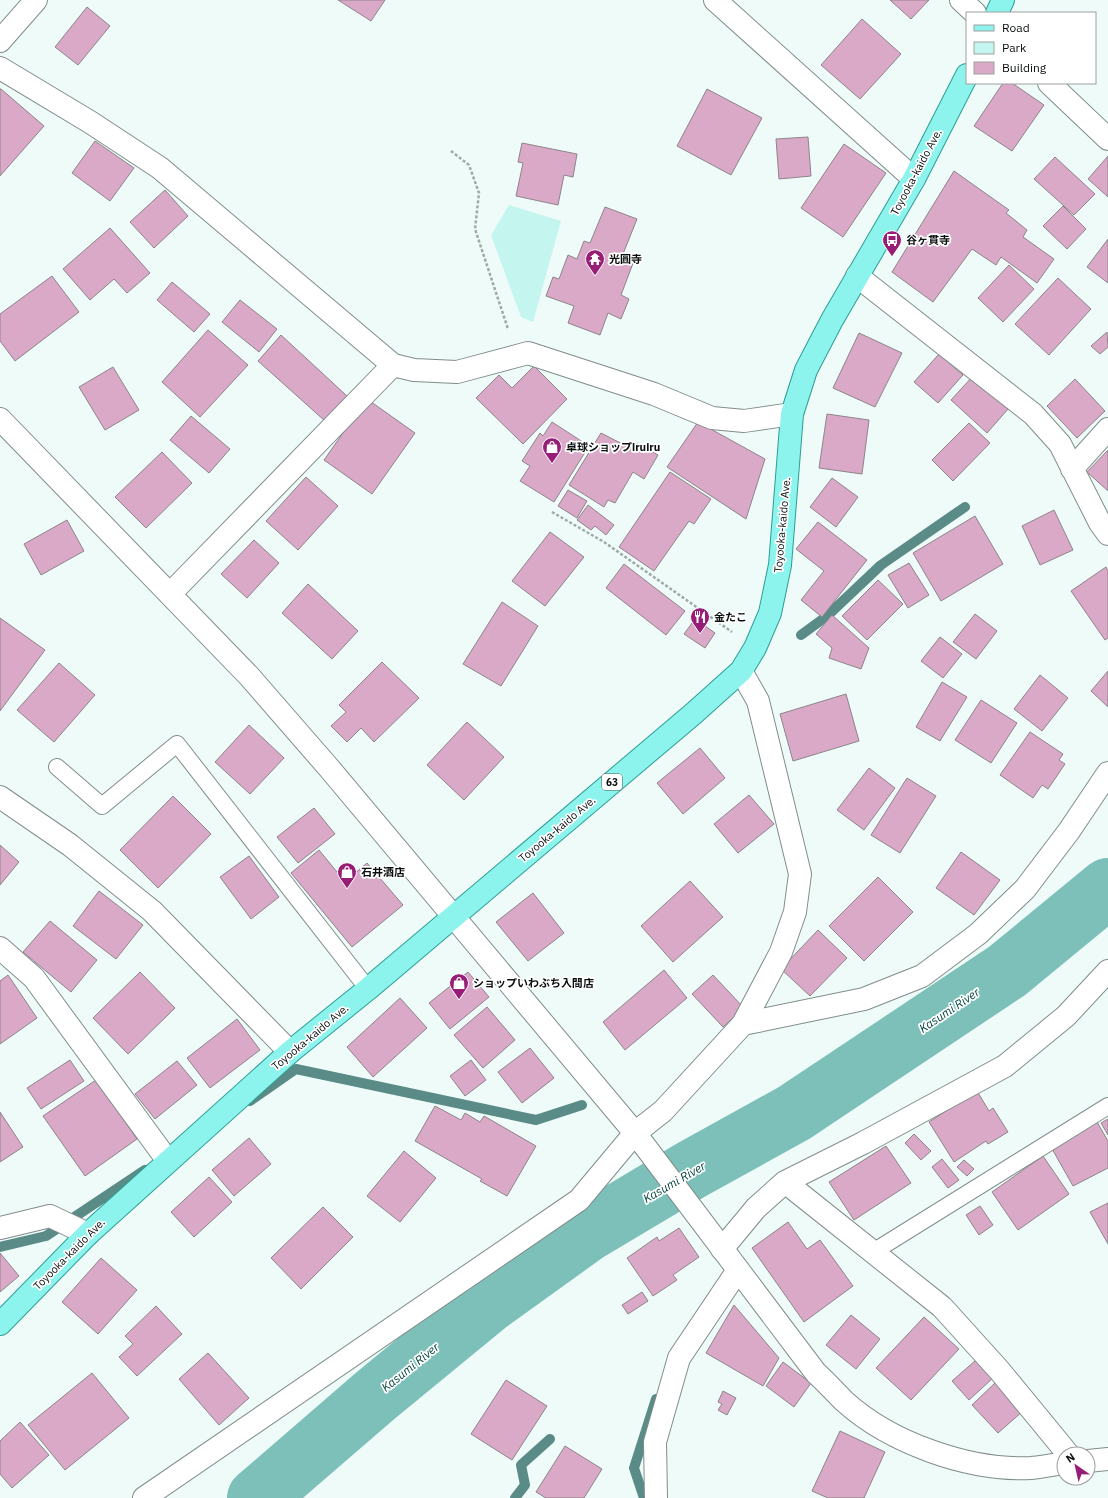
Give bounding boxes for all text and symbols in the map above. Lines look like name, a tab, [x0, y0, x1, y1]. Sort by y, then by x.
legend	[966, 12, 1096, 84]
text: Road	[1002, 20, 1030, 35]
text: Park	[1002, 40, 1027, 55]
text: Building	[1002, 60, 1047, 75]
street label: Toyooka-kaido Ave.	[887, 126, 945, 218]
bus stop icon: 谷ヶ貫寺	[881, 229, 903, 257]
place label: 谷ヶ貫寺	[906, 233, 950, 247]
temple icon: 光圓寺	[584, 248, 606, 276]
place label: 光圓寺	[609, 252, 642, 266]
shop icon: 卓球ショップiruiru	[541, 436, 563, 464]
place label: 卓球ショップiruiru	[566, 440, 660, 454]
street label: Toyooka-kaido Ave.	[771, 477, 793, 573]
restaurant icon: 金たこ	[689, 606, 711, 634]
place label: 金たこ	[714, 610, 747, 624]
road number: 63	[602, 774, 622, 790]
street label: Toyooka-kaido Ave.	[516, 793, 598, 865]
shop icon: 石井酒店	[336, 861, 358, 889]
place label: 石井酒店	[361, 865, 405, 879]
shop icon: ショップいわぶち入間店	[448, 972, 470, 1000]
place label: ショップいわぶち入間店	[473, 976, 594, 990]
water label: Kasumi River	[916, 984, 982, 1036]
street label: Toyooka-kaido Ave.	[269, 1001, 351, 1073]
water label: Kasumi River	[640, 1158, 708, 1206]
street label: Toyooka-kaido Ave.	[30, 1215, 108, 1293]
water label: Kasumi River	[378, 1339, 442, 1395]
north arrow	[1056, 1446, 1096, 1486]
text: N	[1063, 1450, 1078, 1466]

